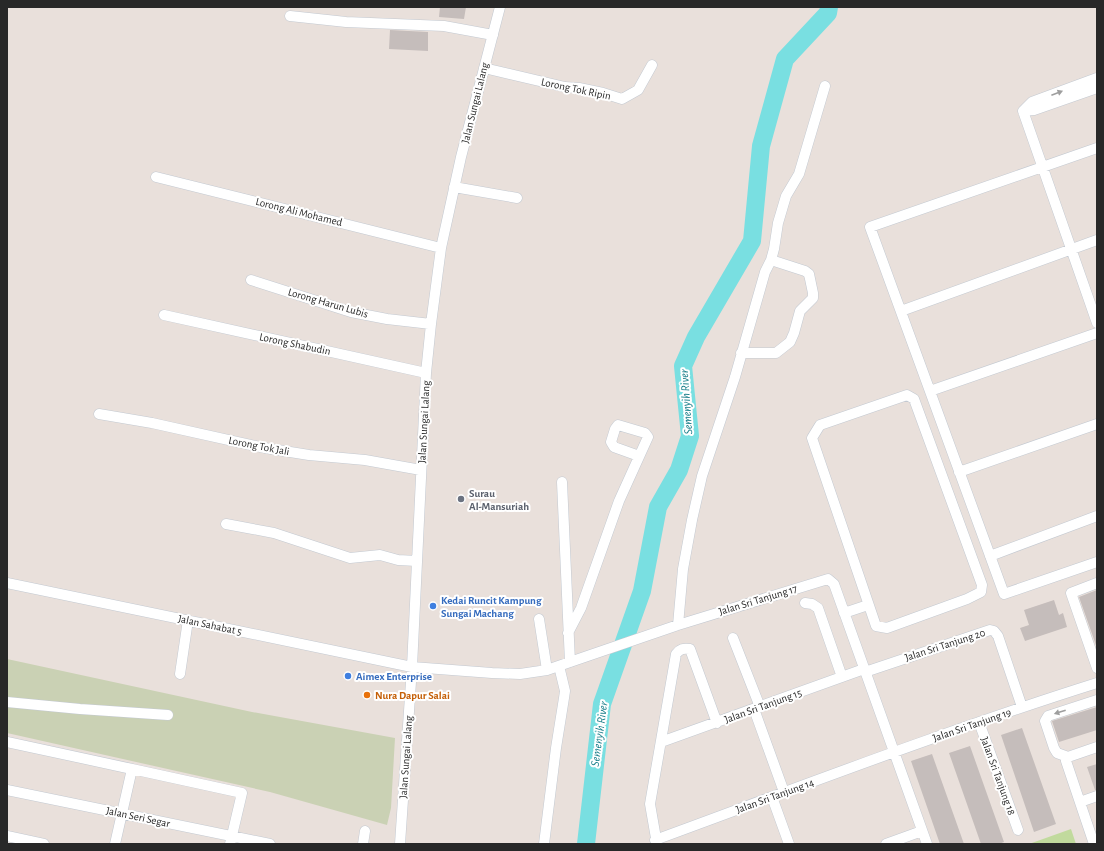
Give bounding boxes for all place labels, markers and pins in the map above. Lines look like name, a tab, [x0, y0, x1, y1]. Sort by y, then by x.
place label: Surau Al-Mansuriah	[469, 488, 529, 512]
marker: Surau Al-Mansuriah	[456, 494, 466, 504]
place label: Kedai Runcit Kampung Sungai Machang	[441, 595, 542, 619]
marker: Kedai Runcit Kampung Sungai Machang	[428, 601, 438, 611]
marker: Aimex Enterprise	[343, 671, 353, 681]
place label: Aimex Enterprise	[356, 671, 432, 682]
marker: Nura Dapur Salai	[362, 690, 372, 700]
place label: Nura Dapur Salai	[375, 690, 450, 701]

